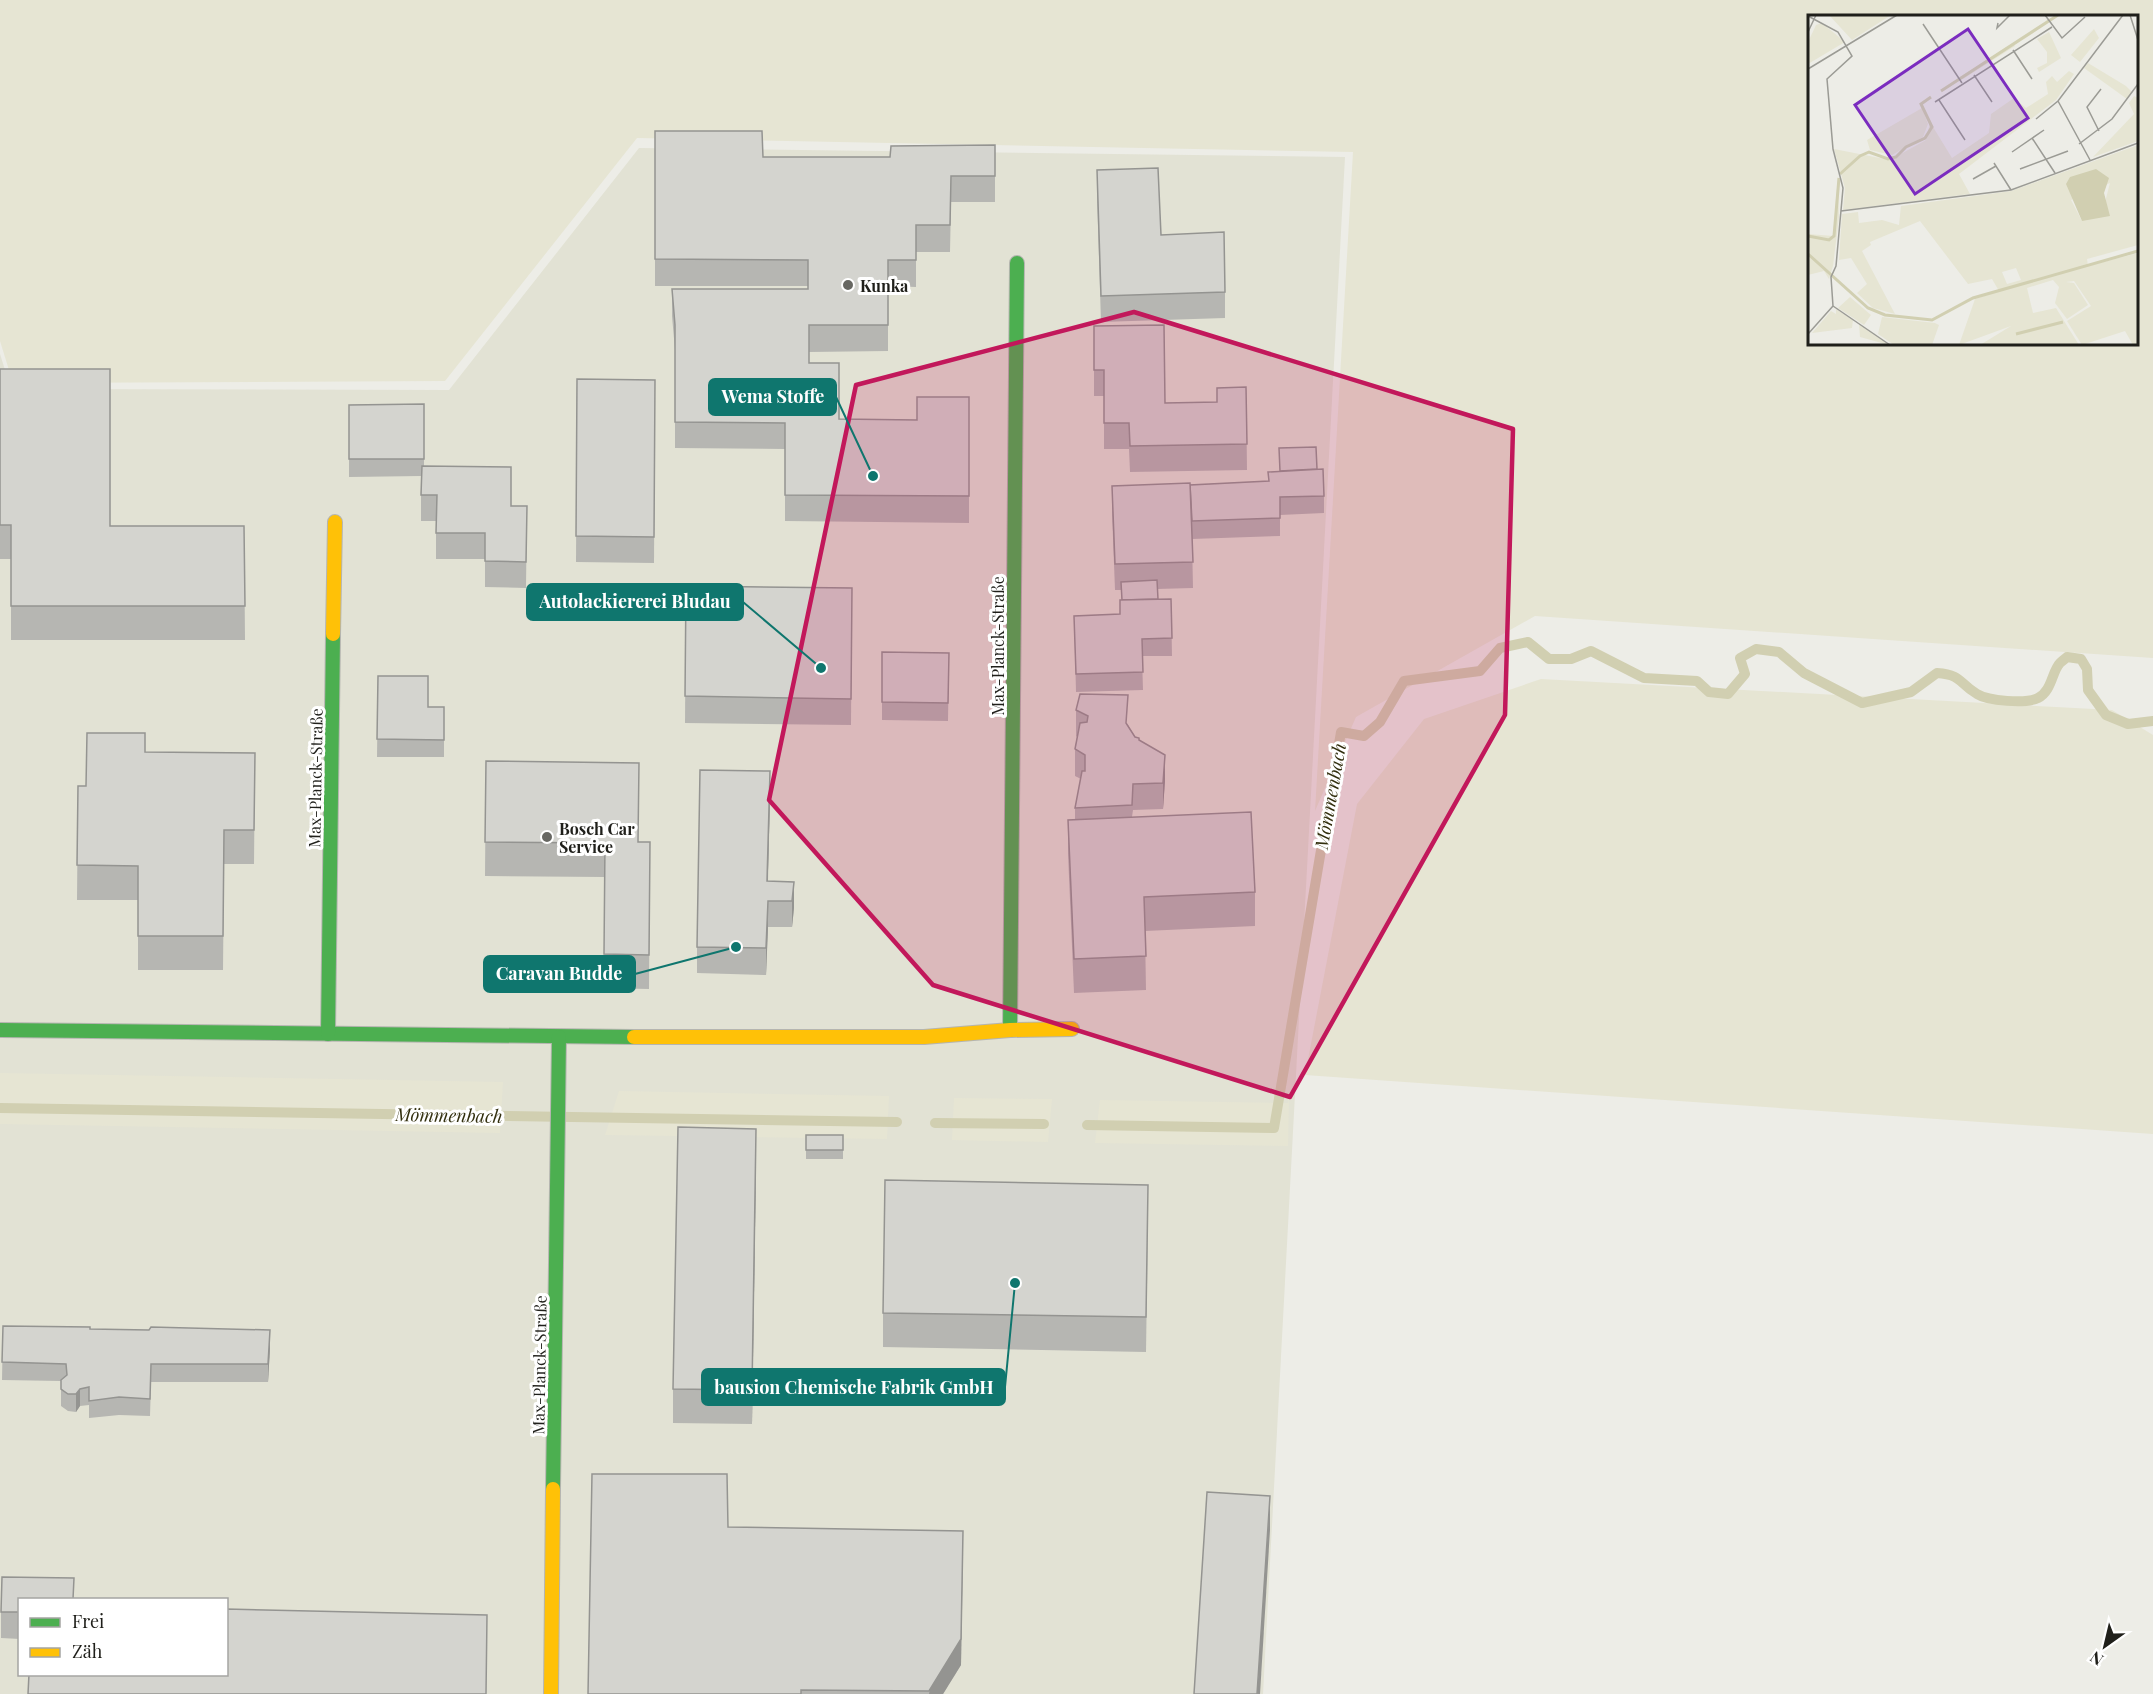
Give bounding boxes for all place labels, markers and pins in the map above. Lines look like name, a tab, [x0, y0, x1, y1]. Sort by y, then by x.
place label: Kunka	[860, 275, 909, 296]
marker: Kunka	[841, 278, 855, 292]
callout: Wema Stoffe	[709, 379, 836, 415]
callout: Autolackiererei Bludau	[527, 584, 743, 620]
place label: Bosch Car Service	[559, 818, 635, 857]
marker: Bosch Car Service	[540, 830, 554, 844]
callout: Caravan Budde	[484, 956, 635, 992]
callout: bausion Chemische Fabrik GmbH	[702, 1369, 1005, 1405]

